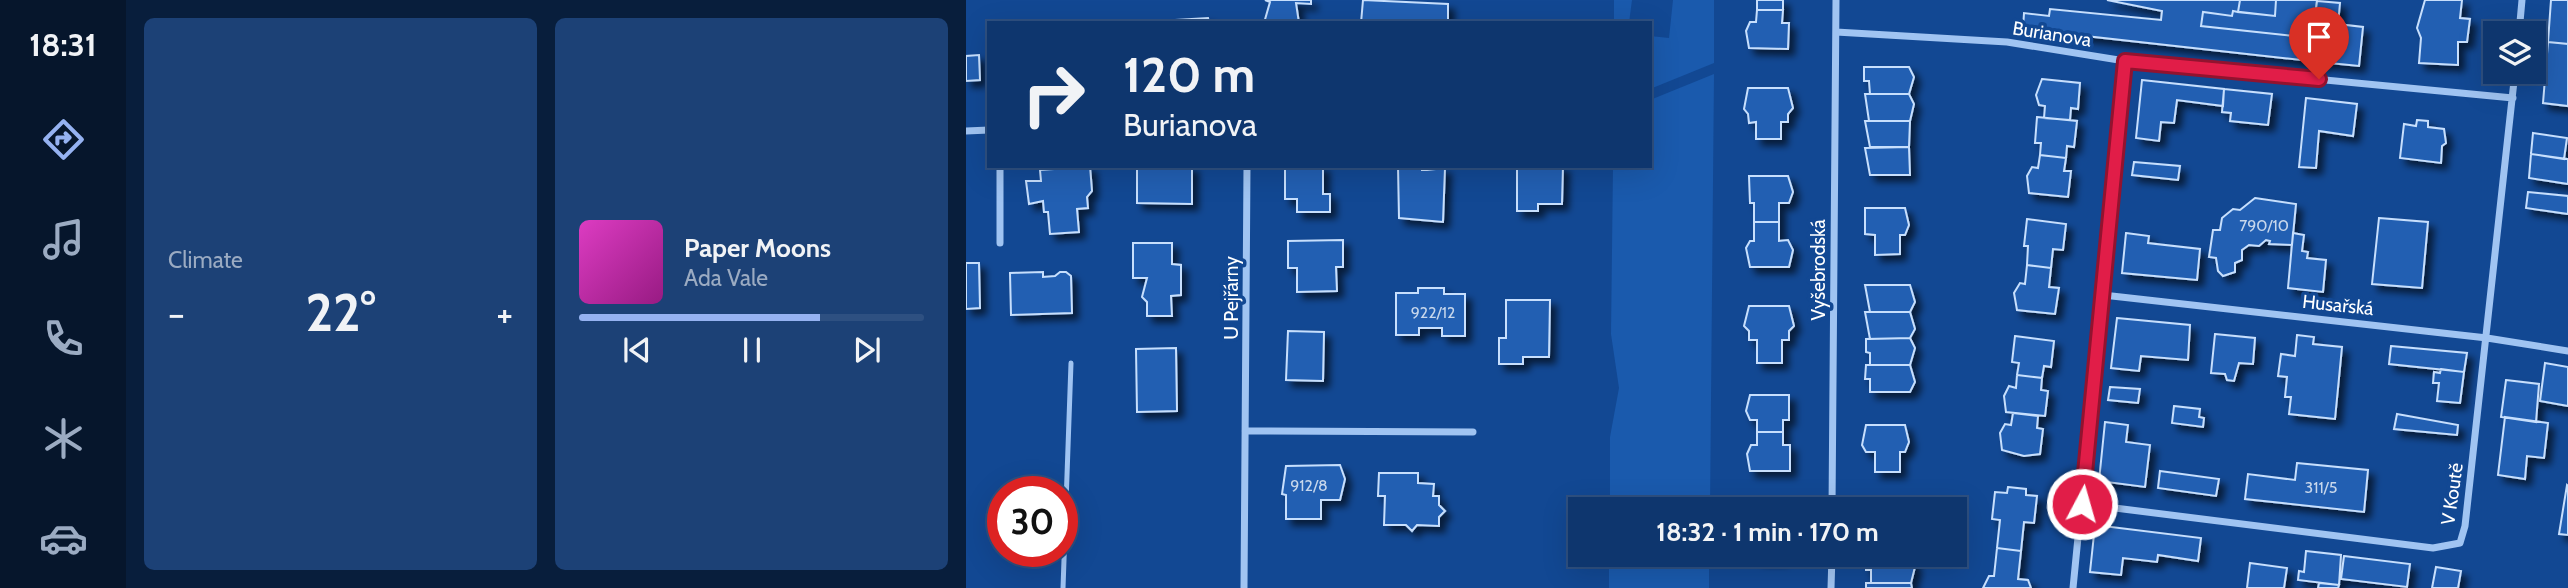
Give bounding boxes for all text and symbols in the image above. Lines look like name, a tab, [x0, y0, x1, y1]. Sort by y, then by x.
pin	[2289, 7, 2349, 79]
street label: Burianova	[2011, 16, 2093, 52]
icon: arrive	[2300, 18, 2338, 56]
map controls	[2483, 21, 2546, 84]
button: layers	[2483, 21, 2546, 84]
text: 18:31	[29, 25, 97, 64]
text: 120 m	[1123, 45, 1255, 104]
icon: right	[1008, 49, 1099, 140]
text: Burianova	[1123, 105, 1257, 144]
icon: directions	[39, 115, 88, 164]
icon: music	[39, 215, 88, 264]
house number: 790/10	[2239, 216, 2289, 235]
street label: Vyšebrodská	[1807, 219, 1830, 321]
text: Paper Moons	[684, 232, 831, 264]
text: Climate	[168, 246, 243, 274]
street label: U Pejřárny	[1220, 256, 1243, 340]
text: Ada Vale	[684, 264, 768, 292]
text: 22°	[305, 281, 376, 344]
text: −	[168, 290, 185, 337]
text: +	[496, 290, 513, 337]
street label: Husařská	[2301, 290, 2375, 320]
house number: 922/12	[1411, 303, 1455, 322]
icon: phone	[39, 314, 88, 363]
icon: previous	[618, 331, 656, 369]
icon: pause	[733, 331, 771, 369]
icon: next	[848, 331, 886, 369]
icon: climate	[39, 414, 88, 463]
street label: V Koutě	[2436, 461, 2468, 527]
position arrow	[2045, 467, 2119, 541]
speed limit sign: 30	[987, 476, 1078, 567]
house number: 912/8	[1290, 476, 1328, 495]
house number: 311/5	[2305, 478, 2337, 497]
icon: car	[39, 514, 88, 563]
text: 18:32 · 1 min · 170 m	[1656, 516, 1879, 548]

